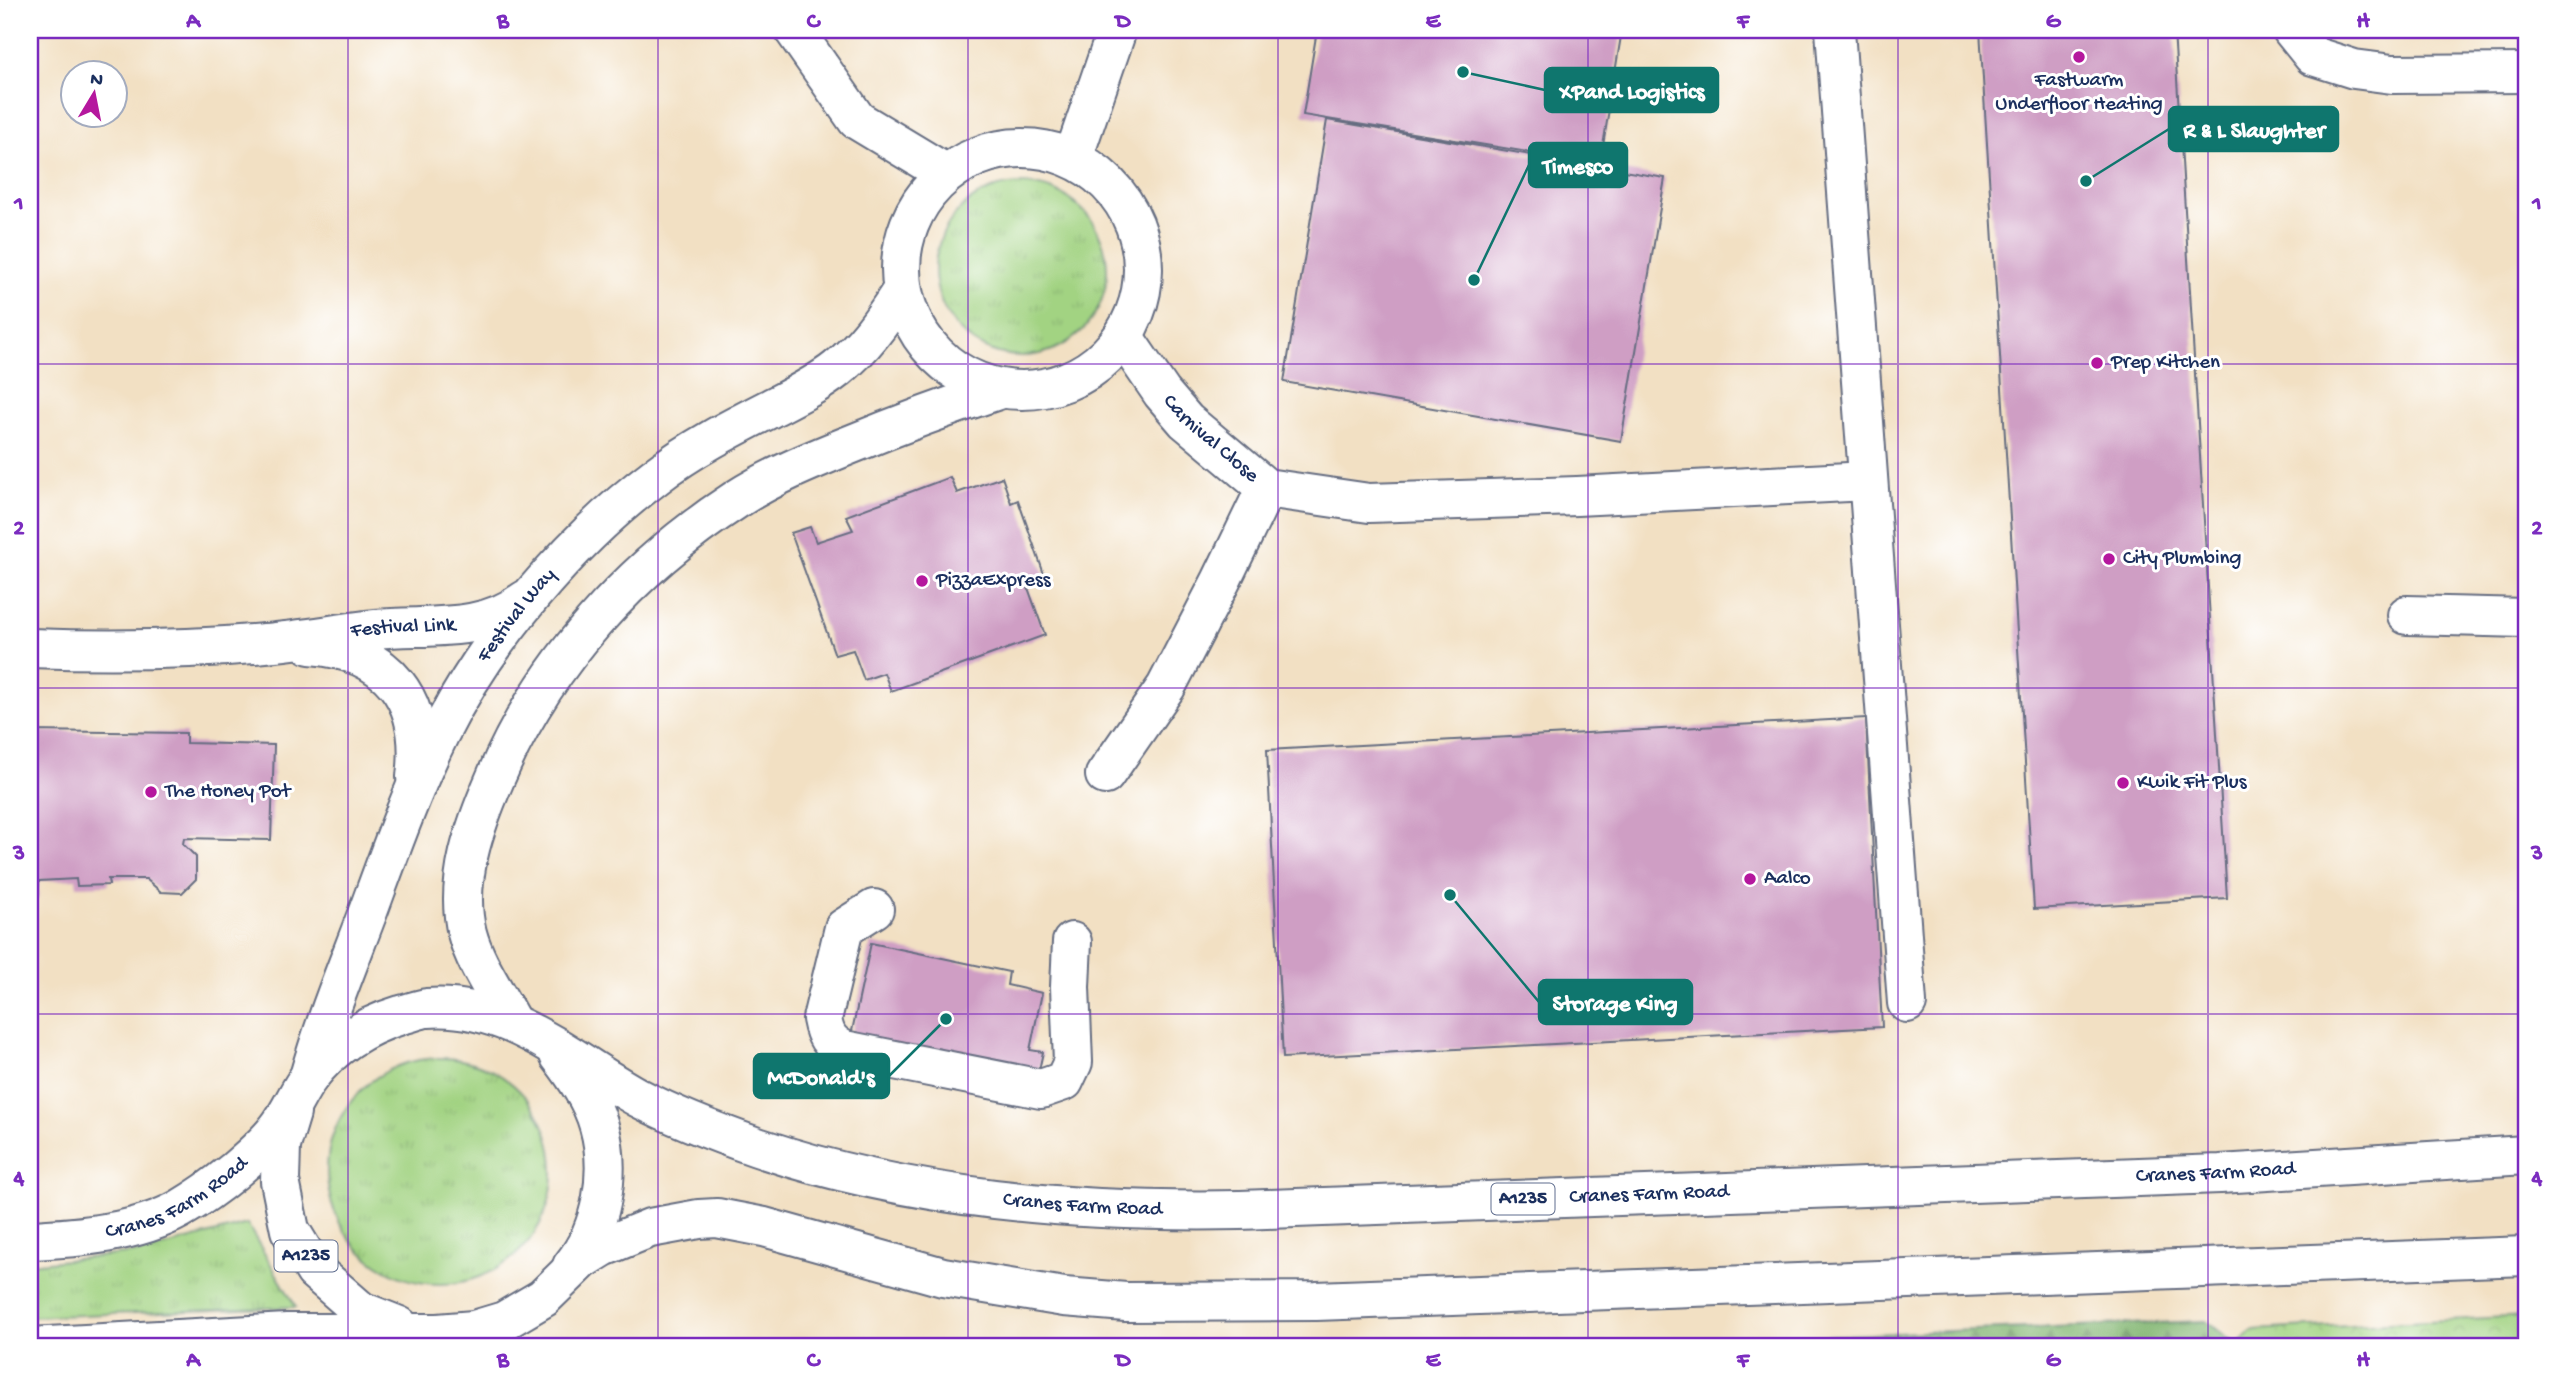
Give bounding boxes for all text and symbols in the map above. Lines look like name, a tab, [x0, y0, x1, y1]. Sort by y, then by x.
text: A	[185, 9, 201, 36]
text: B	[496, 9, 510, 36]
text: C	[807, 9, 822, 36]
text: D	[1114, 9, 1132, 36]
text: E	[1426, 9, 1442, 36]
text: F	[1736, 9, 1751, 36]
text: G	[2046, 9, 2062, 36]
text: H	[2356, 9, 2370, 36]
marker: Fastwarm Underfloor Heating	[2071, 49, 2087, 65]
north arrow	[60, 60, 130, 130]
text: N	[88, 68, 104, 93]
callout: XPand Logistics	[1545, 68, 1718, 112]
place label: Fastwarm Underfloor Heating	[1995, 69, 2163, 118]
text: XPand Logistics	[1558, 80, 1706, 107]
callout: R & L Slaughter	[2169, 107, 2338, 151]
text: R & L Slaughter	[2182, 119, 2328, 146]
callout: Timesco	[1529, 143, 1627, 187]
text: Timesco	[1541, 155, 1613, 182]
text: 1	[13, 191, 24, 218]
text: 1	[2531, 191, 2542, 218]
place label: Prep Kitchen	[2110, 351, 2220, 376]
marker: Prep Kitchen	[2089, 355, 2105, 371]
street label: Carnival Close	[1157, 390, 1264, 489]
text: 2	[13, 516, 25, 543]
text: 2	[2531, 516, 2543, 543]
place label: City Plumbing	[2123, 547, 2241, 572]
marker: City Plumbing	[2101, 551, 2117, 567]
street label: Festival Way	[472, 563, 562, 668]
place label: PizzaExpress	[935, 569, 1052, 594]
marker: PizzaExpress	[914, 573, 930, 589]
street label: Festival Link	[348, 613, 459, 645]
place label: Kwik Fit Plus	[2137, 771, 2248, 796]
marker: Kwik Fit Plus	[2115, 775, 2131, 791]
place label: The Honey Pot	[164, 780, 293, 805]
marker: The Honey Pot	[143, 784, 159, 800]
text: 3	[12, 841, 25, 868]
text: 3	[2530, 841, 2543, 868]
place label: Aalco	[1764, 867, 1811, 892]
marker: Aalco	[1742, 871, 1758, 887]
callout: Storage King	[1539, 980, 1692, 1024]
text: Storage King	[1553, 992, 1677, 1019]
callout: McDonald's	[754, 1054, 889, 1098]
text: McDonald's	[767, 1066, 876, 1093]
street label: Cranes Farm Road	[103, 1151, 255, 1245]
street label: Cranes Farm Road	[2135, 1157, 2298, 1190]
text: 4	[13, 1166, 25, 1193]
text: 4	[2531, 1166, 2543, 1193]
street label: Cranes Farm Road	[1569, 1179, 1731, 1210]
road number: A1235	[1492, 1184, 1554, 1214]
street label: Cranes Farm Road	[1001, 1188, 1164, 1223]
road number: A1235	[274, 1240, 338, 1272]
text: A	[185, 1348, 201, 1375]
text: B	[496, 1348, 510, 1375]
text: C	[807, 1348, 822, 1375]
text: D	[1114, 1348, 1132, 1375]
text: E	[1426, 1348, 1442, 1375]
text: F	[1736, 1348, 1751, 1375]
text: G	[2046, 1348, 2062, 1375]
text: H	[2356, 1348, 2370, 1375]

